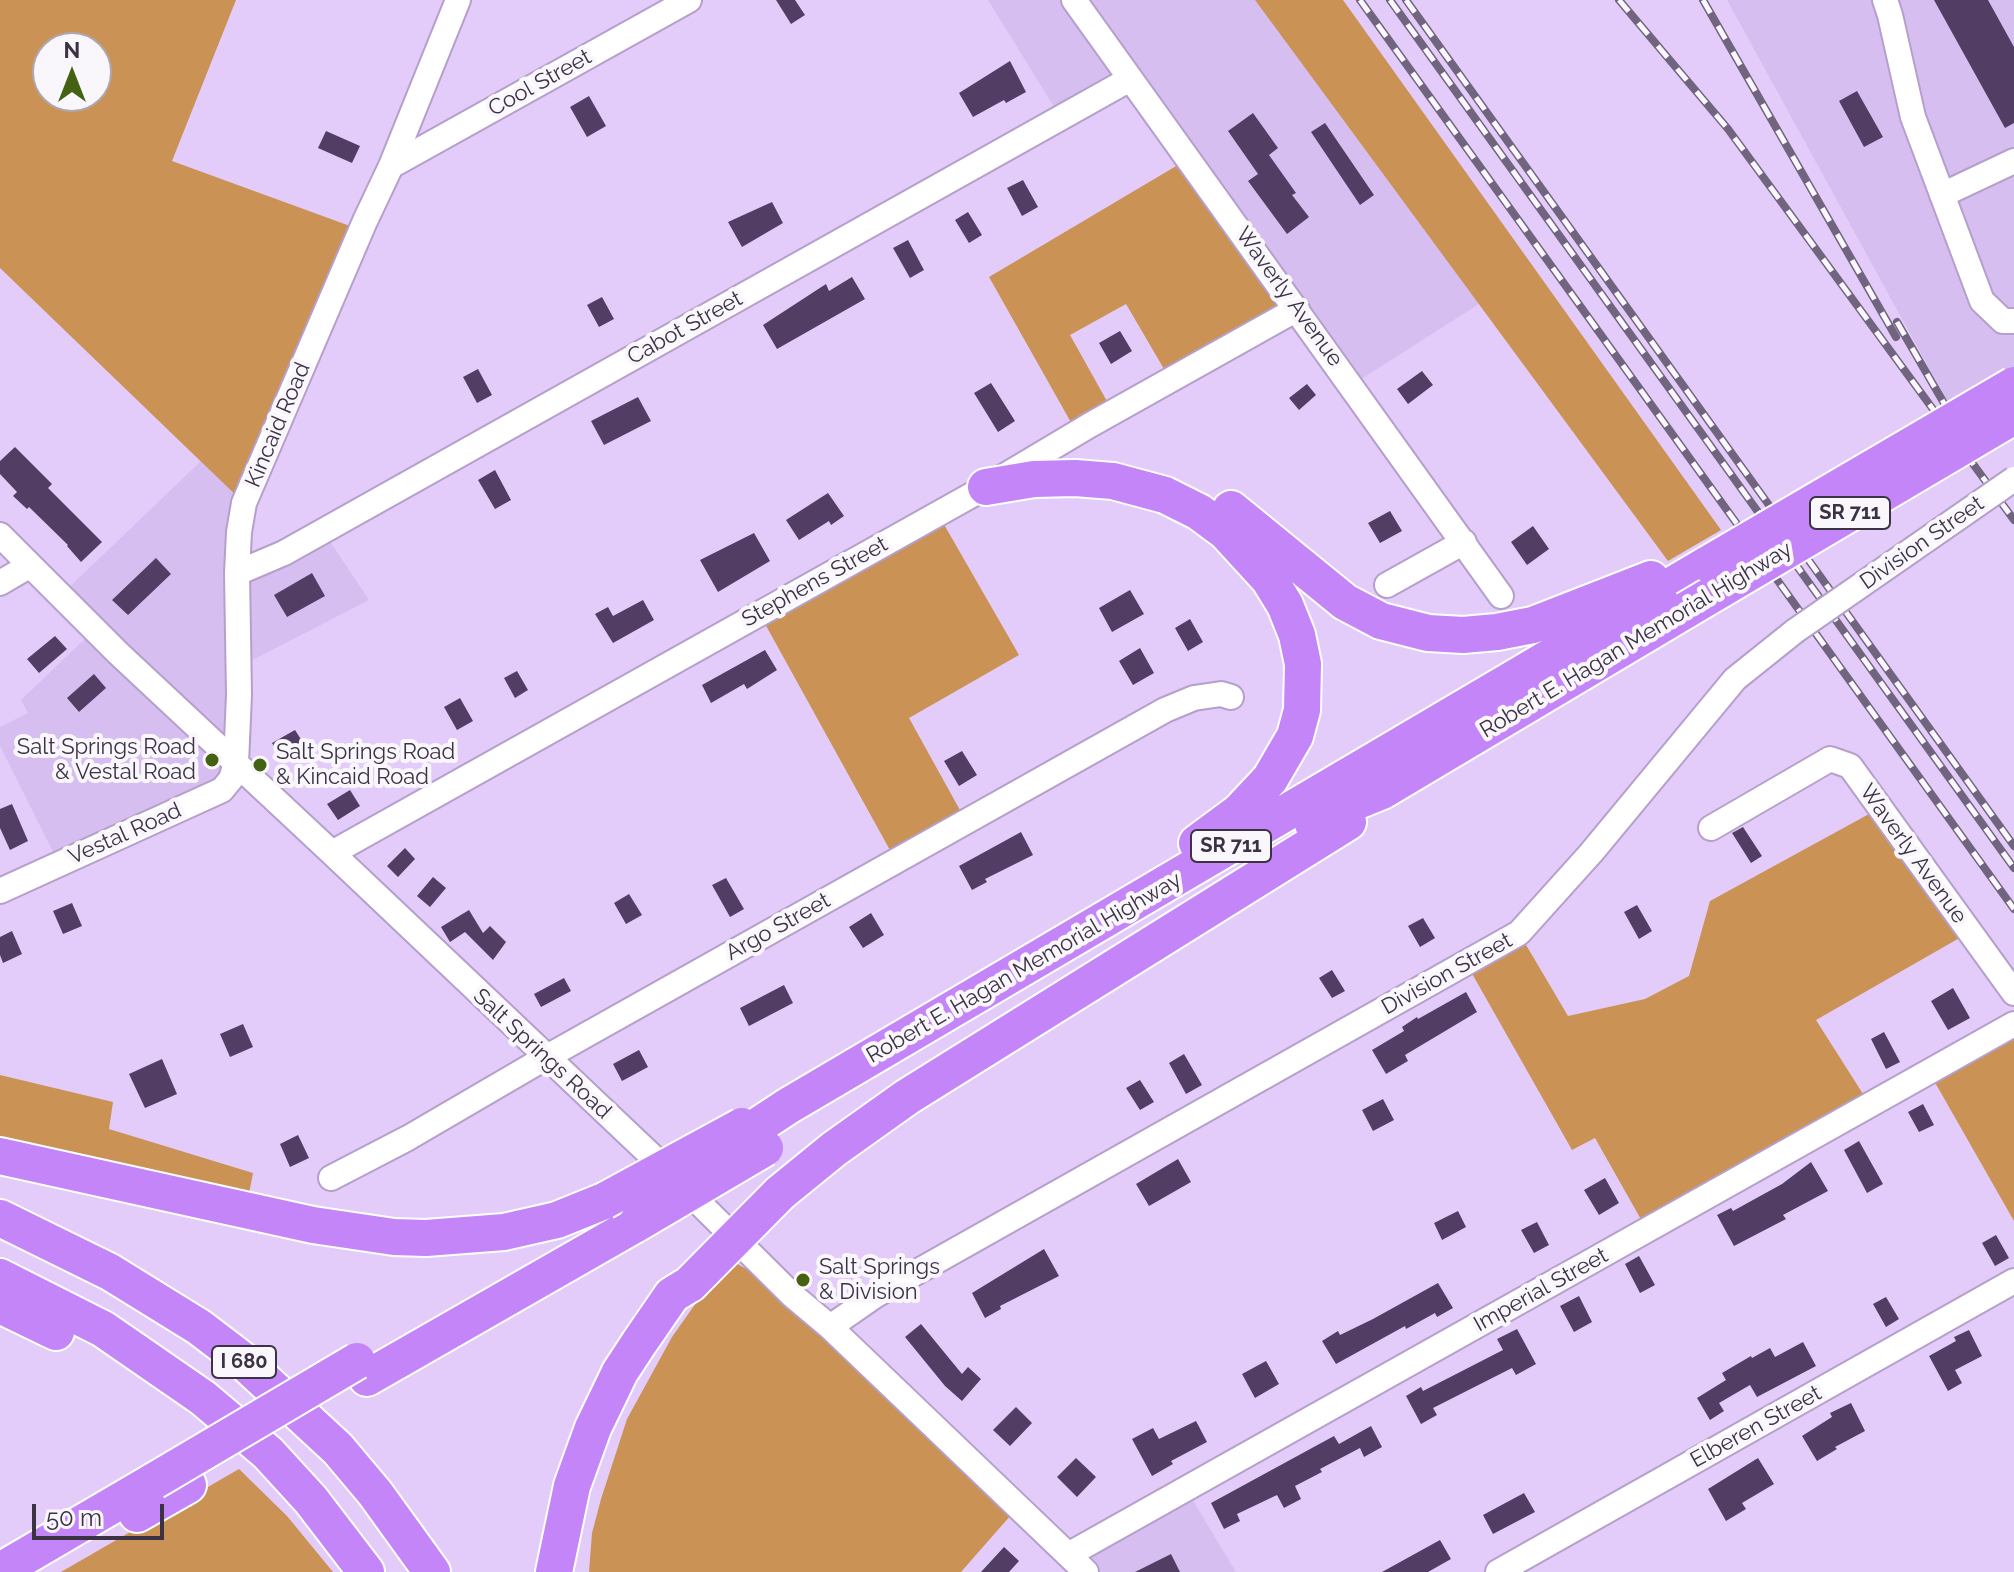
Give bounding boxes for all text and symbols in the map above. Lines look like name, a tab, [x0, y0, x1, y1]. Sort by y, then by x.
north arrow	[32, 32, 112, 112]
text: N	[64, 37, 80, 63]
street label: Cool Street	[484, 44, 596, 122]
street label: Waverly Avenue	[1230, 222, 1348, 372]
street label: Cabot Street	[623, 286, 747, 370]
street label: Kincaid Road	[240, 359, 316, 491]
street label: Division Street	[1855, 491, 1989, 595]
road number: SR 711	[1810, 497, 1890, 529]
street label: Stephens Street	[737, 531, 893, 633]
street label: Robert E. Hagan Memorial Highway	[1475, 536, 1797, 744]
place label: Salt Springs Road & Vestal Road	[17, 734, 196, 786]
place label: Salt Springs Road & Kincaid Road	[276, 739, 455, 790]
marker: Salt Springs Road & Vestal Road	[203, 751, 221, 769]
marker: Salt Springs Road & Kincaid Road	[251, 756, 269, 774]
street label: Waverly Avenue	[1854, 779, 1972, 929]
street label: Vestal Road	[64, 797, 186, 871]
road number: SR 711	[1191, 830, 1271, 862]
street label: Robert E. Hagan Memorial Highway	[862, 867, 1186, 1069]
street label: Argo Street	[721, 887, 835, 967]
street label: Division Street	[1377, 927, 1517, 1021]
street label: Salt Springs Road	[467, 983, 617, 1125]
street label: Imperial Street	[1469, 1242, 1613, 1338]
place label: Salt Springs & Division	[819, 1254, 940, 1306]
marker: Salt Springs & Division	[794, 1271, 812, 1289]
road number: I 680	[212, 1346, 276, 1378]
street label: Elberen Street	[1686, 1380, 1826, 1474]
scale bar	[36, 1488, 168, 1538]
text: 50 m	[46, 1503, 102, 1532]

